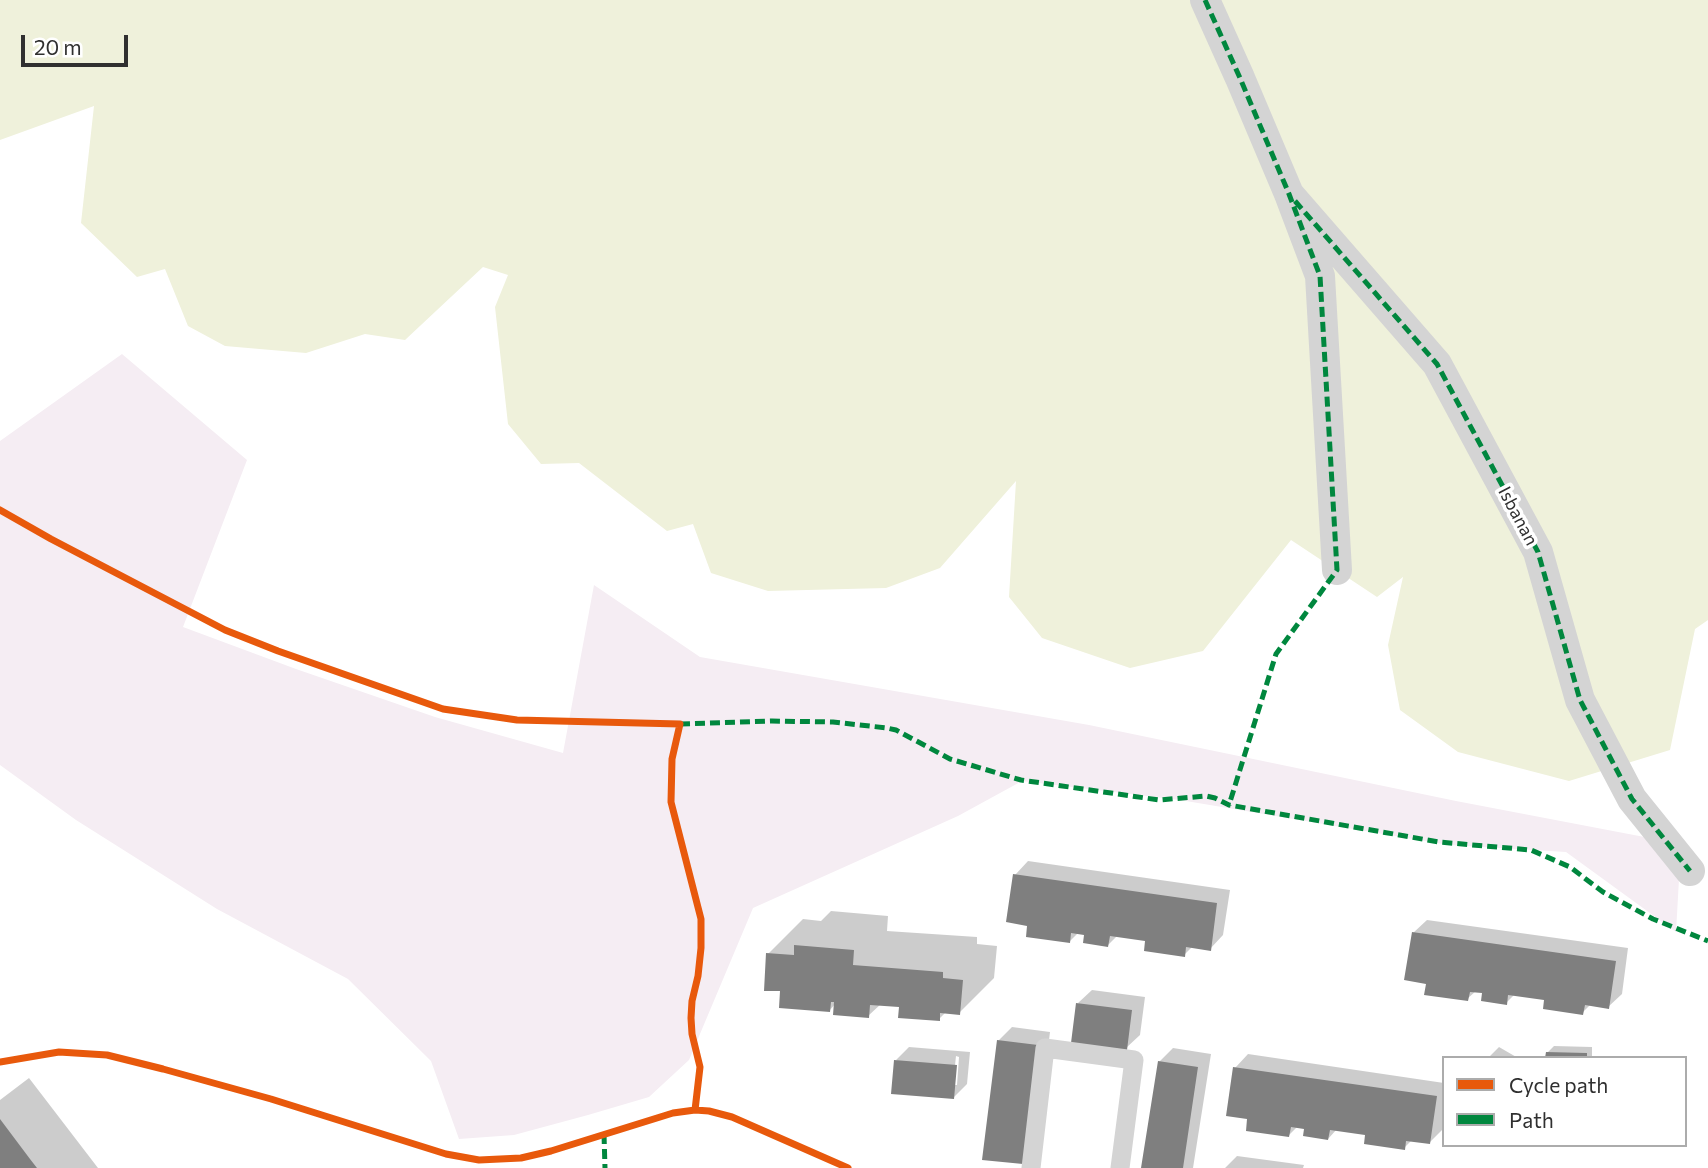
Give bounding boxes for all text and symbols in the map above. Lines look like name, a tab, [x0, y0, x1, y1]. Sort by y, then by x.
scale bar	[24, 21, 131, 65]
text: 20 m	[34, 34, 82, 59]
street label: Isbanan	[1494, 483, 1542, 549]
legend	[1442, 1056, 1687, 1147]
text: Cycle path	[1509, 1072, 1608, 1097]
text: Path	[1509, 1107, 1554, 1132]

